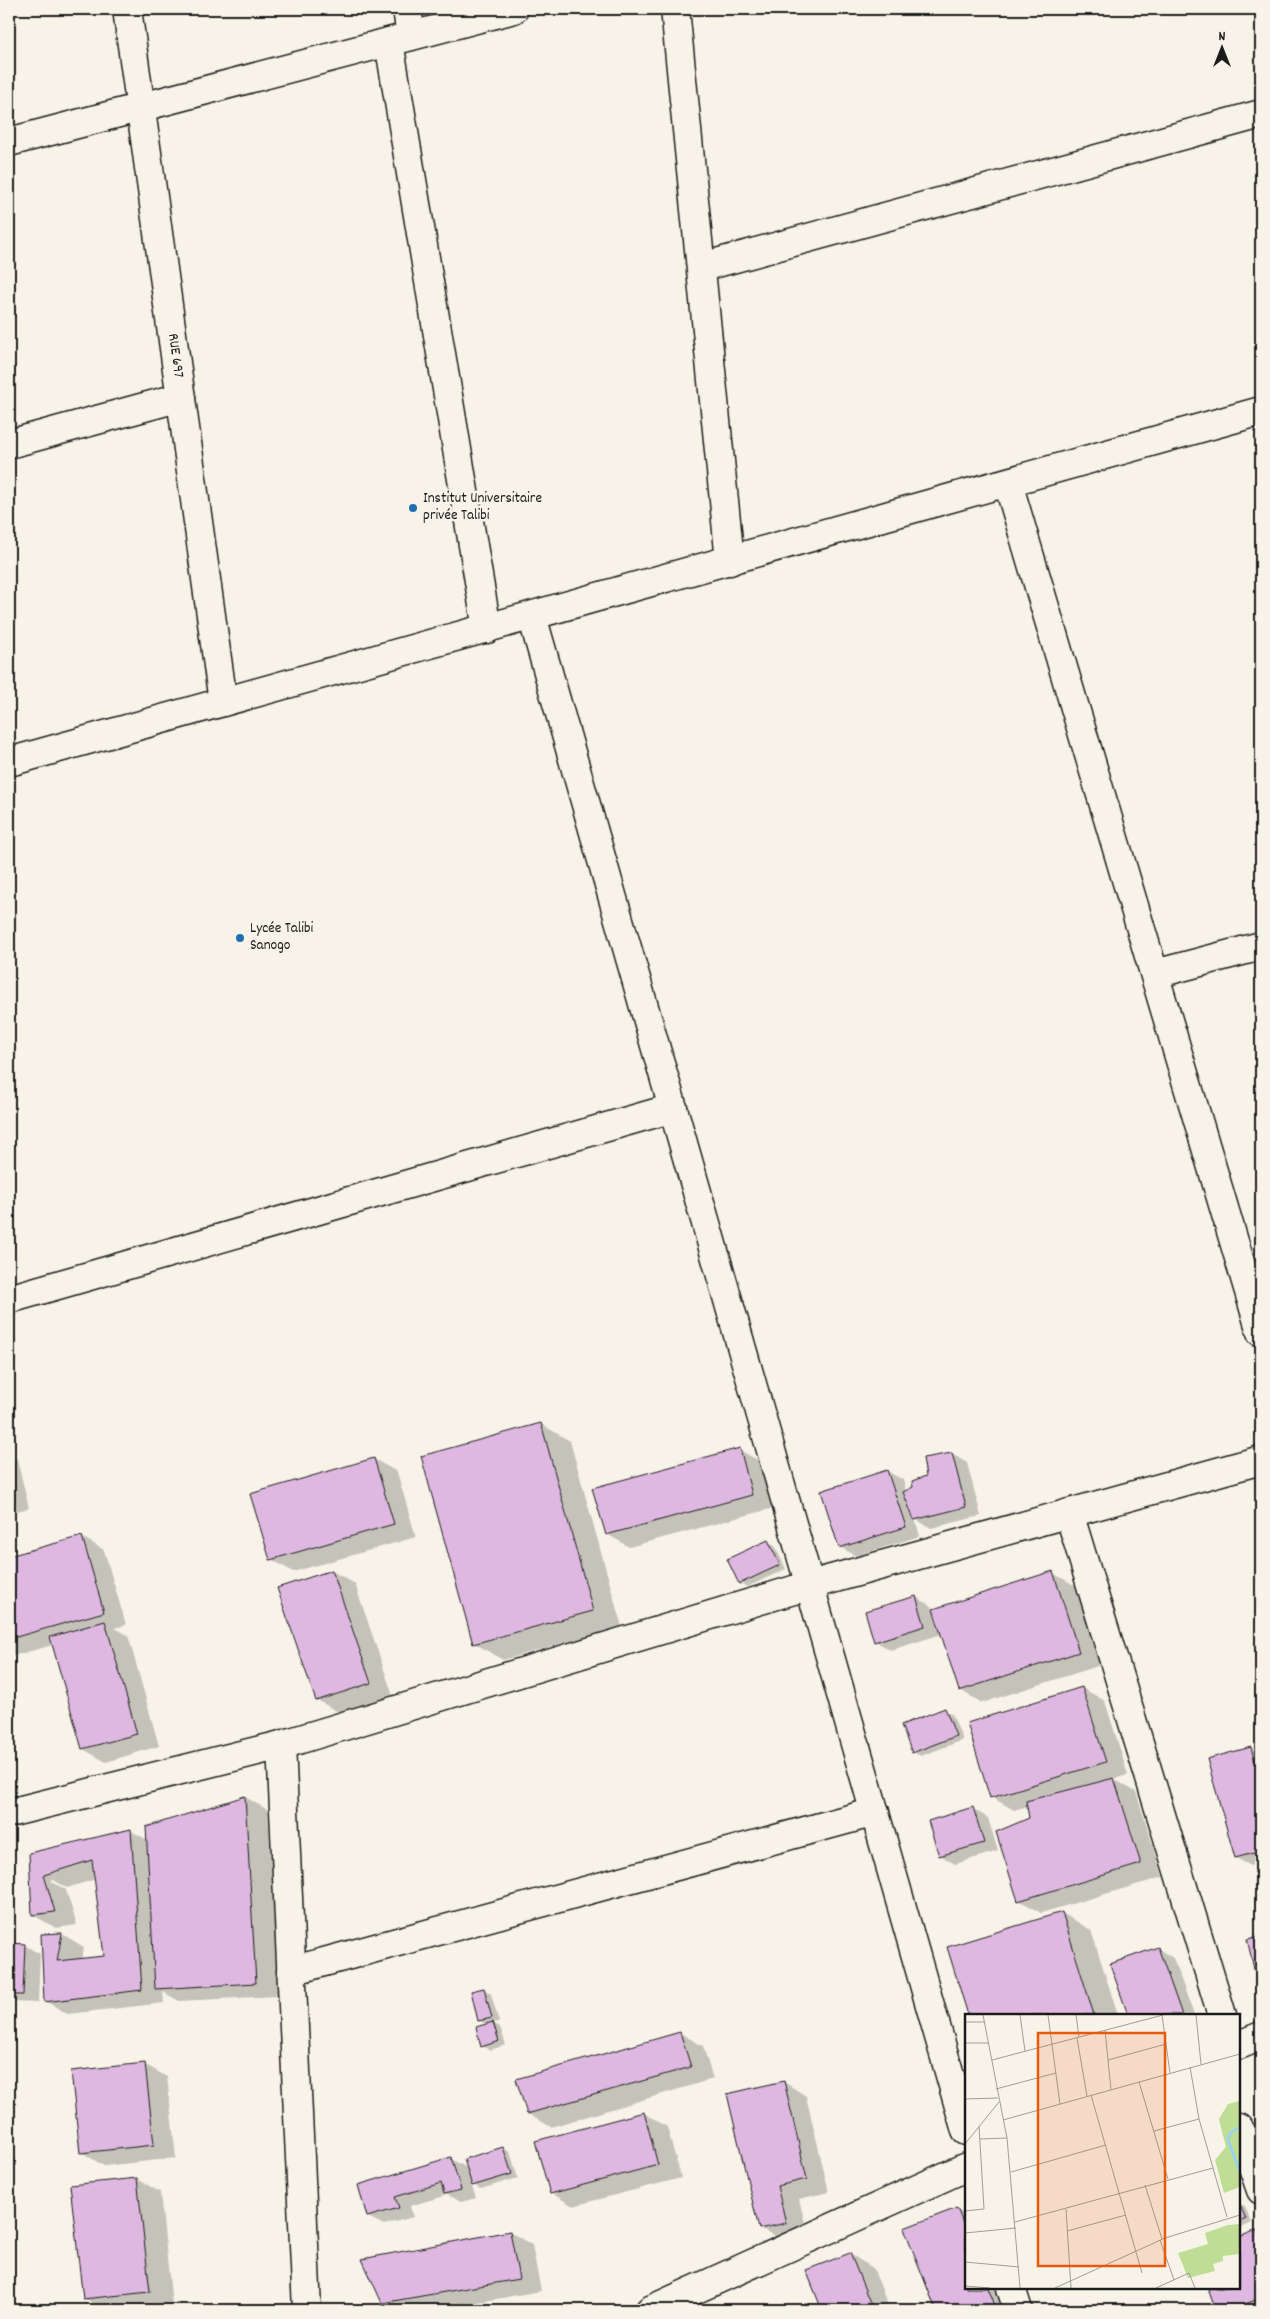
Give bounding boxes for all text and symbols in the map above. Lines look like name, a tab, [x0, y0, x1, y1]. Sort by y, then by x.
north arrow	[1198, 22, 1248, 72]
text: N	[1219, 27, 1226, 47]
street label: RUE 697	[161, 332, 189, 380]
place label: Institut Universitaire privée Talibi	[423, 488, 542, 527]
marker: Institut Universitaire privée Talibi	[407, 502, 419, 514]
place label: Lycée Talibi Sanogo	[250, 918, 314, 957]
marker: Lycée Talibi Sanogo	[234, 932, 246, 944]
inset map	[965, 2014, 1240, 2289]

